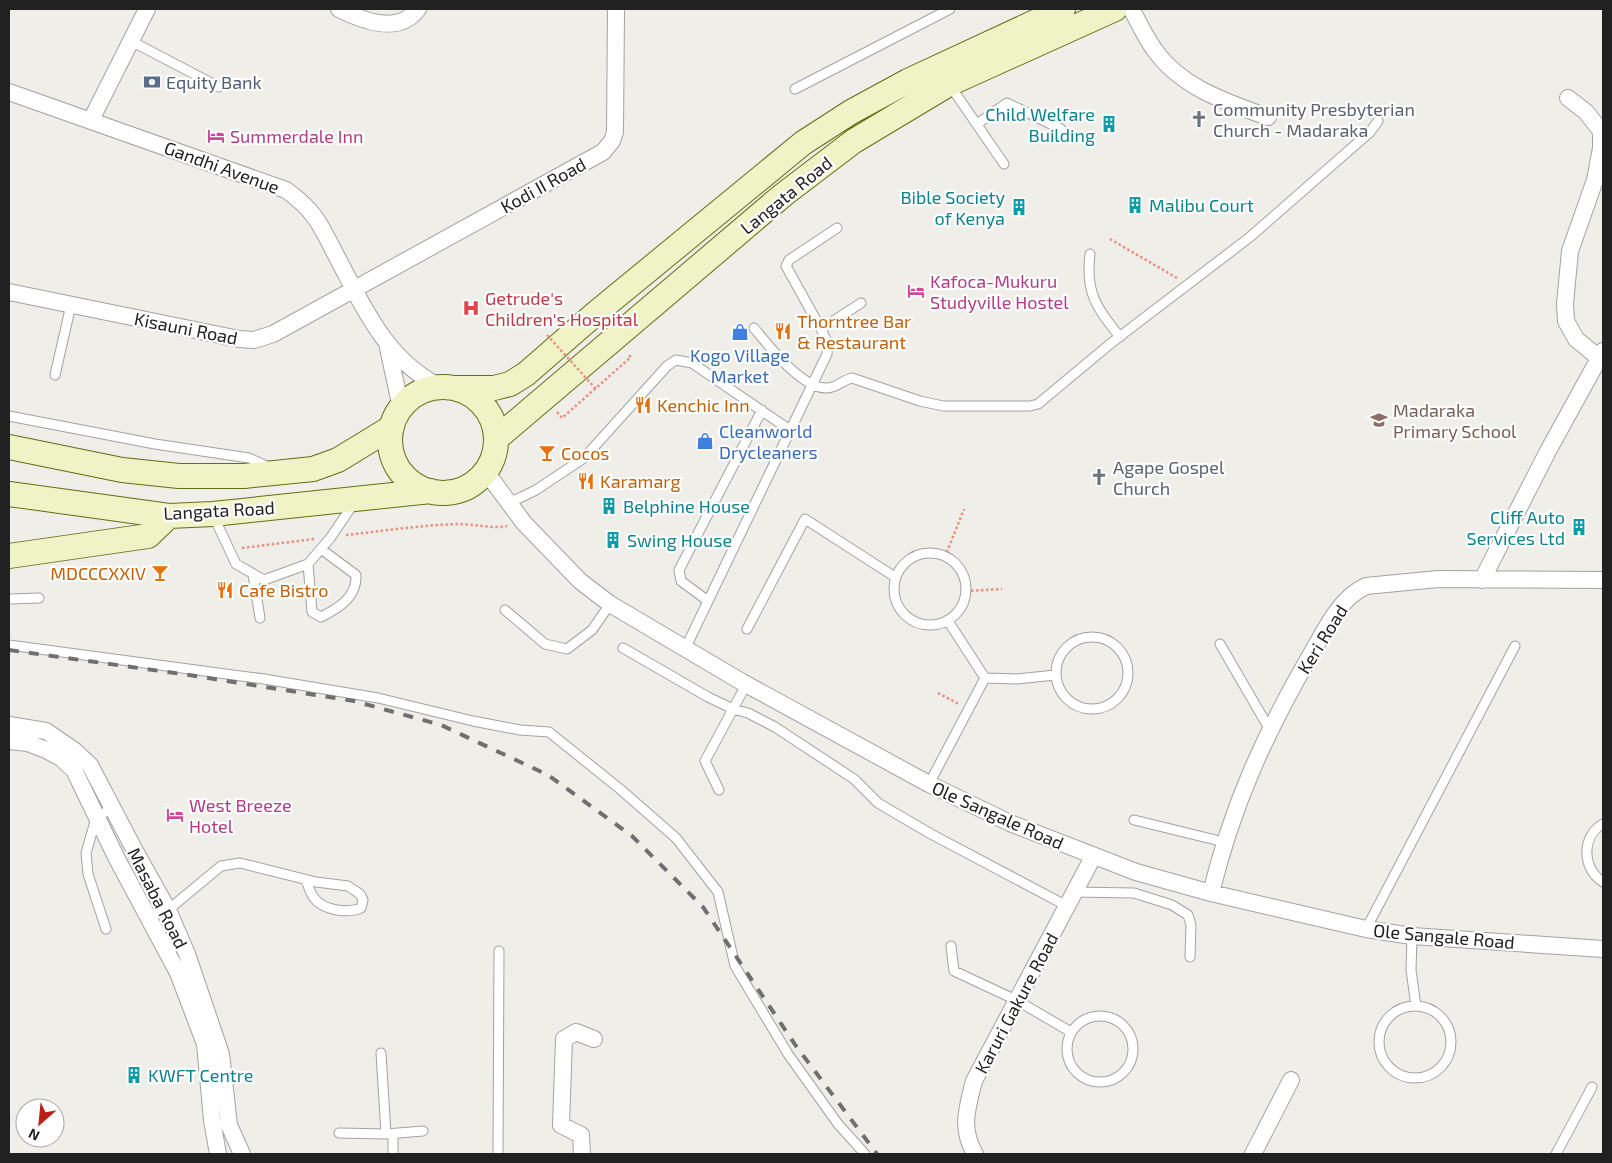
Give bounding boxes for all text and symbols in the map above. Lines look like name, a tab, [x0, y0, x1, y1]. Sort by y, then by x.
place label: Equity Bank	[166, 71, 262, 93]
bank icon: Equity Bank	[142, 72, 162, 92]
place label: Community Presbyterian Church - Madaraka	[1213, 98, 1415, 141]
place label: Child Welfare Building	[985, 103, 1095, 146]
church icon: Community Presbyterian Church - Madaraka	[1189, 109, 1209, 129]
building icon: Child Welfare Building	[1099, 114, 1119, 134]
place label: Summerdale Inn	[230, 125, 363, 147]
hotel icon: Summerdale Inn	[206, 126, 226, 146]
street label: Gandhi Avenue	[161, 136, 283, 198]
street label: Langata Road	[736, 151, 836, 239]
street label: Kodi II Road	[496, 153, 590, 217]
place label: Bible Society of Kenya	[900, 186, 1005, 229]
place label: Malibu Court	[1149, 194, 1254, 216]
building icon: Malibu Court	[1125, 195, 1145, 215]
building icon: Bible Society of Kenya	[1009, 197, 1029, 217]
place label: Kafoca-Mukuru Studyville Hostel	[930, 270, 1069, 313]
hotel icon: Kafoca-Mukuru Studyville Hostel	[906, 281, 926, 301]
place label: Getrude's Children's Hospital	[485, 287, 639, 330]
hospital icon: Getrude's Children's Hospital	[461, 298, 481, 318]
street label: Kisauni Road	[132, 307, 240, 349]
place label: Thorntree Bar & Restaurant	[797, 310, 911, 353]
restaurant icon: Thorntree Bar & Restaurant	[773, 321, 793, 341]
shop icon: Kogo Village Market	[730, 322, 750, 342]
place label: Kogo Village Market	[690, 344, 790, 387]
place label: Kenchic Inn	[657, 394, 750, 416]
restaurant icon: Kenchic Inn	[633, 395, 653, 415]
place label: Madaraka Primary School	[1393, 399, 1517, 442]
school or university icon: Madaraka Primary School	[1369, 410, 1389, 430]
place label: Cleanworld Drycleaners	[719, 420, 818, 463]
shop icon: Cleanworld Drycleaners	[695, 431, 715, 451]
place label: Cocos	[561, 442, 610, 464]
bar icon: Cocos	[537, 443, 557, 463]
place label: Agape Gospel Church	[1113, 456, 1225, 499]
church icon: Agape Gospel Church	[1089, 467, 1109, 487]
place label: Karamarg	[600, 470, 680, 492]
restaurant icon: Karamarg	[576, 471, 596, 491]
place label: Belphine House	[623, 495, 750, 517]
street label: Langata Road	[163, 496, 275, 524]
building icon: Belphine House	[599, 496, 619, 516]
place label: Cliff Auto Services Ltd	[1467, 506, 1565, 549]
building icon: Cliff Auto Services Ltd	[1569, 517, 1589, 537]
place label: Swing House	[627, 529, 732, 551]
building icon: Swing House	[603, 530, 623, 550]
place label: MDCCCXXIV	[50, 562, 146, 584]
bar icon: MDCCCXXIV	[150, 563, 170, 583]
place label: Cafe Bistro	[239, 579, 328, 601]
restaurant icon: Cafe Bistro	[215, 580, 235, 600]
street label: Keri Road	[1292, 600, 1352, 678]
street label: Ole Sangale Road	[929, 776, 1067, 854]
place label: West Breeze Hotel	[189, 794, 292, 837]
hotel icon: West Breeze Hotel	[165, 805, 185, 825]
street label: Masaba Road	[123, 844, 193, 952]
street label: Ole Sangale Road	[1372, 919, 1516, 953]
street label: Karuri Gakure Road	[970, 929, 1062, 1077]
place label: KWFT Centre	[148, 1064, 253, 1086]
building icon: KWFT Centre	[124, 1065, 144, 1085]
north arrow	[15, 1098, 65, 1148]
text: N	[26, 1125, 42, 1145]

